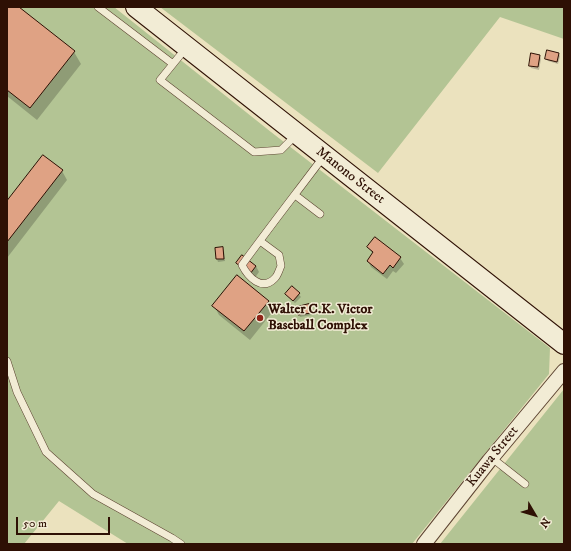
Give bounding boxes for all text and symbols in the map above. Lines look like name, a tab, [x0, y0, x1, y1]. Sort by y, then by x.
street label: Manono Street	[312, 144, 388, 208]
place label: Walter C.K. Victor Baseball Complex	[268, 302, 372, 334]
marker: Walter C.K. Victor Baseball Complex	[255, 313, 265, 323]
street label: Kuawa Street	[463, 423, 523, 491]
north arrow	[515, 495, 555, 535]
scale bar	[18, 509, 112, 535]
text: N	[536, 515, 553, 530]
text: 50 m	[23, 516, 47, 531]

